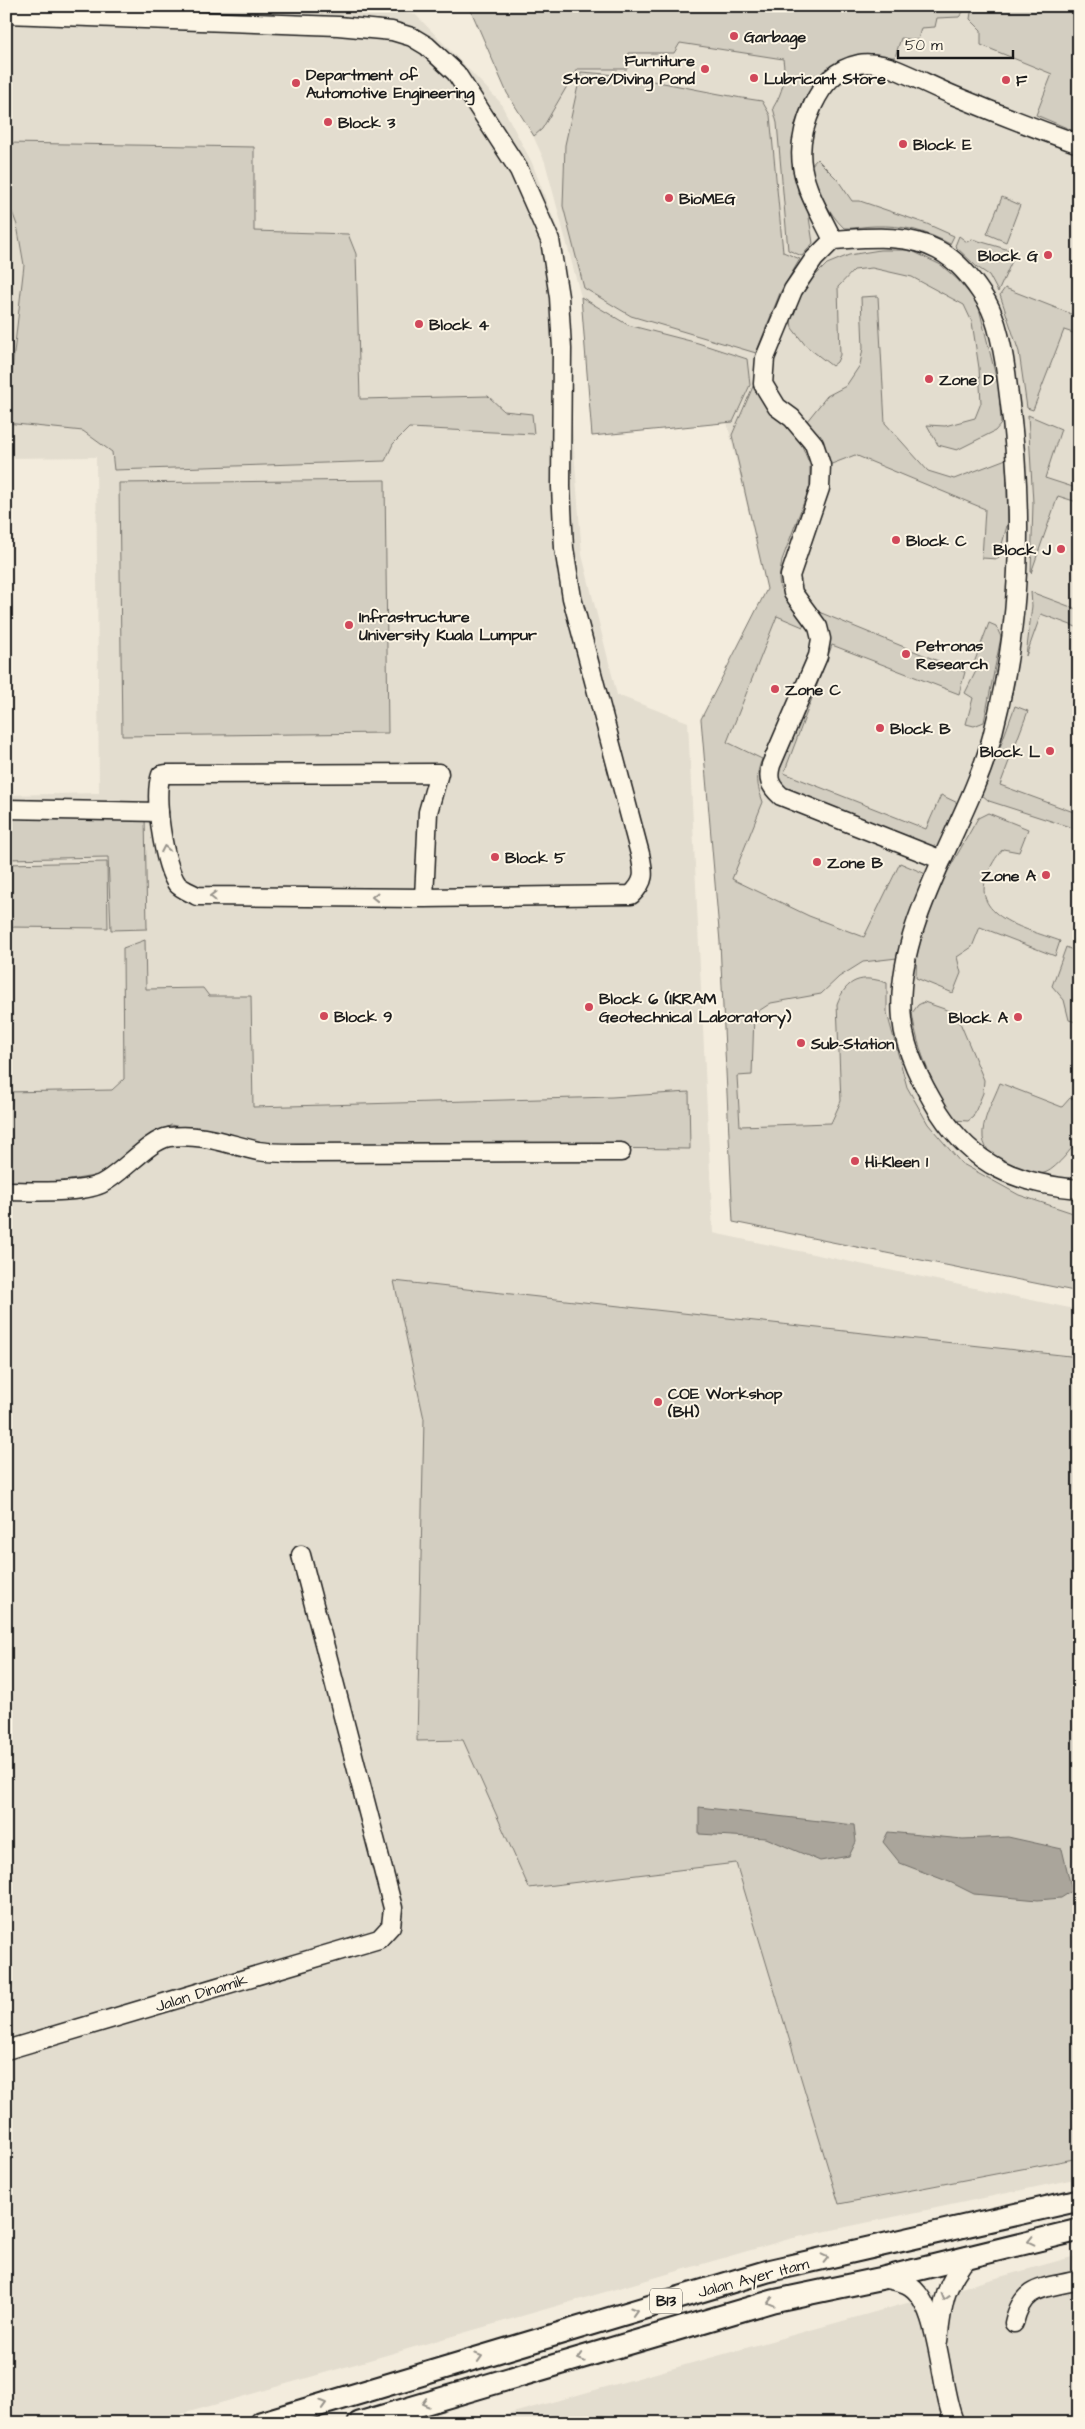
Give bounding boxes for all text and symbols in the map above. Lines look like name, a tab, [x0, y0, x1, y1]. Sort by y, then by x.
place label: Garbage	[744, 26, 806, 50]
scale bar	[898, 28, 1012, 60]
marker: Garbage	[728, 30, 740, 42]
text: 50 m	[905, 35, 943, 56]
place label: Furniture Store/Diving Pond	[562, 50, 696, 92]
marker: Furniture Store/Diving Pond	[699, 63, 711, 75]
place label: Department of Automotive Engineering	[306, 64, 475, 106]
place label: Lubricant Store	[764, 68, 886, 90]
place label: F	[1016, 70, 1028, 92]
marker: Lubricant Store	[748, 72, 760, 84]
marker: F	[1000, 74, 1012, 86]
marker: Department of Automotive Engineering	[290, 77, 302, 89]
place label: Block 3	[338, 112, 396, 134]
marker: Block 3	[322, 116, 334, 128]
place label: Block E	[913, 134, 972, 156]
marker: Block E	[897, 138, 909, 150]
place label: BioMEG	[679, 188, 737, 210]
marker: BioMEG	[663, 192, 675, 204]
place label: Block G	[978, 245, 1039, 267]
marker: Block G	[1042, 249, 1054, 261]
place label: Block 4	[429, 314, 489, 336]
marker: Block 4	[413, 318, 425, 330]
place label: Zone D	[939, 369, 995, 391]
marker: Zone D	[923, 373, 935, 385]
place label: Block C	[906, 530, 967, 552]
marker: Block C	[890, 534, 902, 546]
place label: Block J	[993, 539, 1052, 561]
marker: Block J	[1055, 543, 1067, 555]
place label: Infrastructure University Kuala Lumpur	[359, 606, 537, 647]
marker: Infrastructure University Kuala Lumpur	[343, 619, 355, 631]
place label: Petronas Research	[916, 635, 989, 675]
marker: Petronas Research	[900, 648, 912, 660]
place label: Zone C	[785, 679, 842, 701]
marker: Zone C	[769, 683, 781, 695]
place label: Block B	[890, 718, 951, 740]
marker: Block B	[874, 722, 886, 734]
place label: Block L	[980, 741, 1041, 763]
marker: Block L	[1044, 745, 1056, 757]
one-way arrow	[160, 845, 171, 854]
place label: Block 5	[505, 847, 566, 869]
marker: Block 5	[489, 851, 501, 863]
place label: Zone B	[827, 852, 884, 874]
marker: Zone B	[811, 856, 823, 868]
place label: Zone A	[981, 865, 1037, 887]
marker: Zone A	[1040, 869, 1052, 881]
one-way arrow	[209, 891, 216, 901]
one-way arrow	[371, 892, 379, 903]
place label: Block 6 (IKRAM Geotechnical Laboratory)	[599, 988, 792, 1029]
marker: Block 6 (IKRAM Geotechnical Laboratory)	[583, 1001, 595, 1013]
place label: Block 9	[334, 1006, 392, 1028]
place label: Block A	[949, 1007, 1009, 1029]
marker: Block 9	[318, 1010, 330, 1022]
marker: Block A	[1012, 1011, 1024, 1023]
place label: Sub-Station	[810, 1033, 894, 1055]
marker: Sub-Station	[795, 1037, 807, 1049]
place label: Hi-Kleen 1	[865, 1151, 929, 1173]
marker: Hi-Kleen 1	[849, 1155, 861, 1167]
place label: COE Workshop (BH)	[667, 1383, 783, 1423]
marker: COE Workshop (BH)	[652, 1396, 664, 1408]
street label: Jalan Dinamik	[153, 1968, 250, 2017]
one-way arrow	[1027, 2235, 1036, 2246]
street label: Jalan Ayer Itam	[695, 2252, 812, 2304]
one-way arrow	[820, 2253, 829, 2264]
road number: B13	[650, 2288, 682, 2314]
one-way arrow	[940, 2293, 951, 2301]
one-way arrow	[766, 2296, 775, 2307]
one-way arrow	[630, 2306, 638, 2316]
one-way arrow	[578, 2352, 586, 2362]
one-way arrow	[474, 2353, 482, 2363]
one-way arrow	[422, 2398, 430, 2408]
one-way arrow	[318, 2399, 327, 2409]

